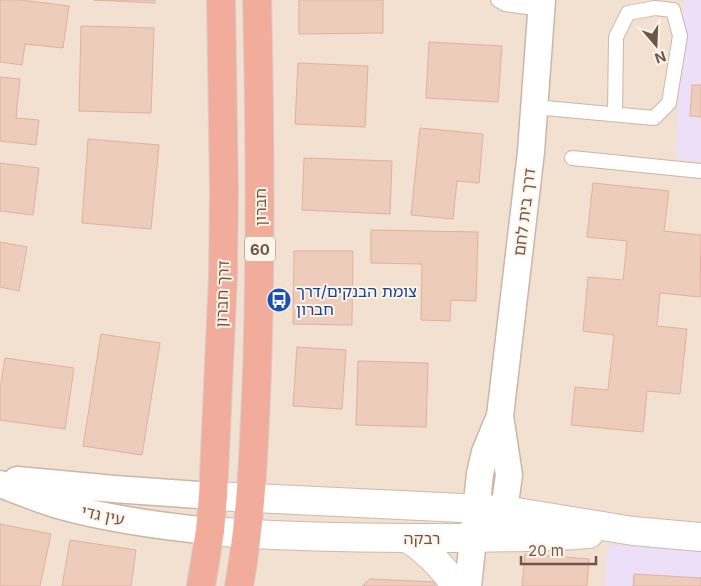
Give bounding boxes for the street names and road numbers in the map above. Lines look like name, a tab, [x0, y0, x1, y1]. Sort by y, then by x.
street label: דרך בית לחם	[509, 167, 539, 257]
street label: חברון	[250, 188, 270, 226]
road number: 60	[245, 236, 275, 262]
street label: דרך חברון	[211, 260, 233, 328]
street label: עין גדי	[80, 501, 126, 529]
street label: רבקה	[404, 528, 440, 548]

